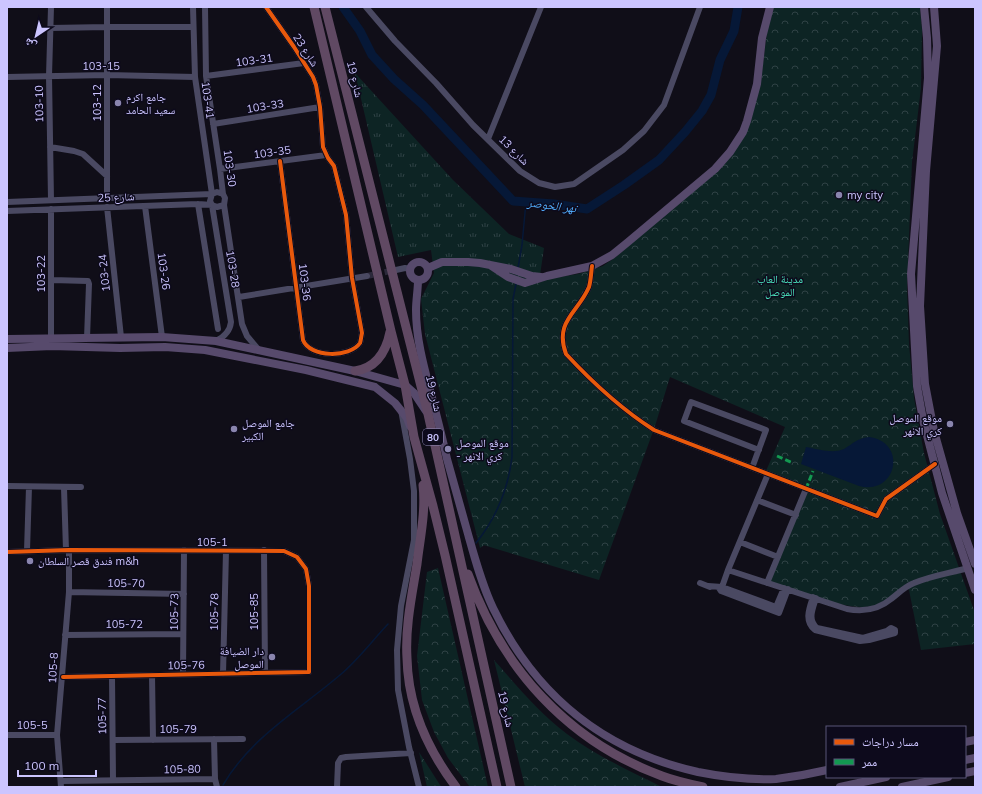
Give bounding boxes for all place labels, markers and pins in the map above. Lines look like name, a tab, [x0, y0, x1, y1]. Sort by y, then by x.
place label: جامع اكرم سعيد الحامد	[126, 90, 175, 117]
marker: جامع اكرم سعيد الحامد	[113, 98, 123, 108]
place label: my city	[847, 188, 883, 202]
marker: my city	[834, 190, 844, 200]
place label: موقع الموصل كري الانهر	[889, 411, 942, 440]
place label: جامع الموصل الكبير	[241, 416, 295, 443]
marker: موقع الموصل كري الانهر	[945, 419, 955, 429]
marker: جامع الموصل الكبير	[229, 424, 239, 434]
place label: موقع الموصل - كري الانهر	[456, 436, 509, 465]
marker: موقع الموصل - كري الانهر	[443, 444, 453, 454]
place label: فندق قصر السلطان m&h	[38, 554, 139, 568]
marker: فندق قصر السلطان m&h	[25, 556, 35, 566]
place label: دار الضيافة الموصل	[220, 644, 264, 671]
marker: دار الضيافة الموصل	[267, 652, 277, 662]

